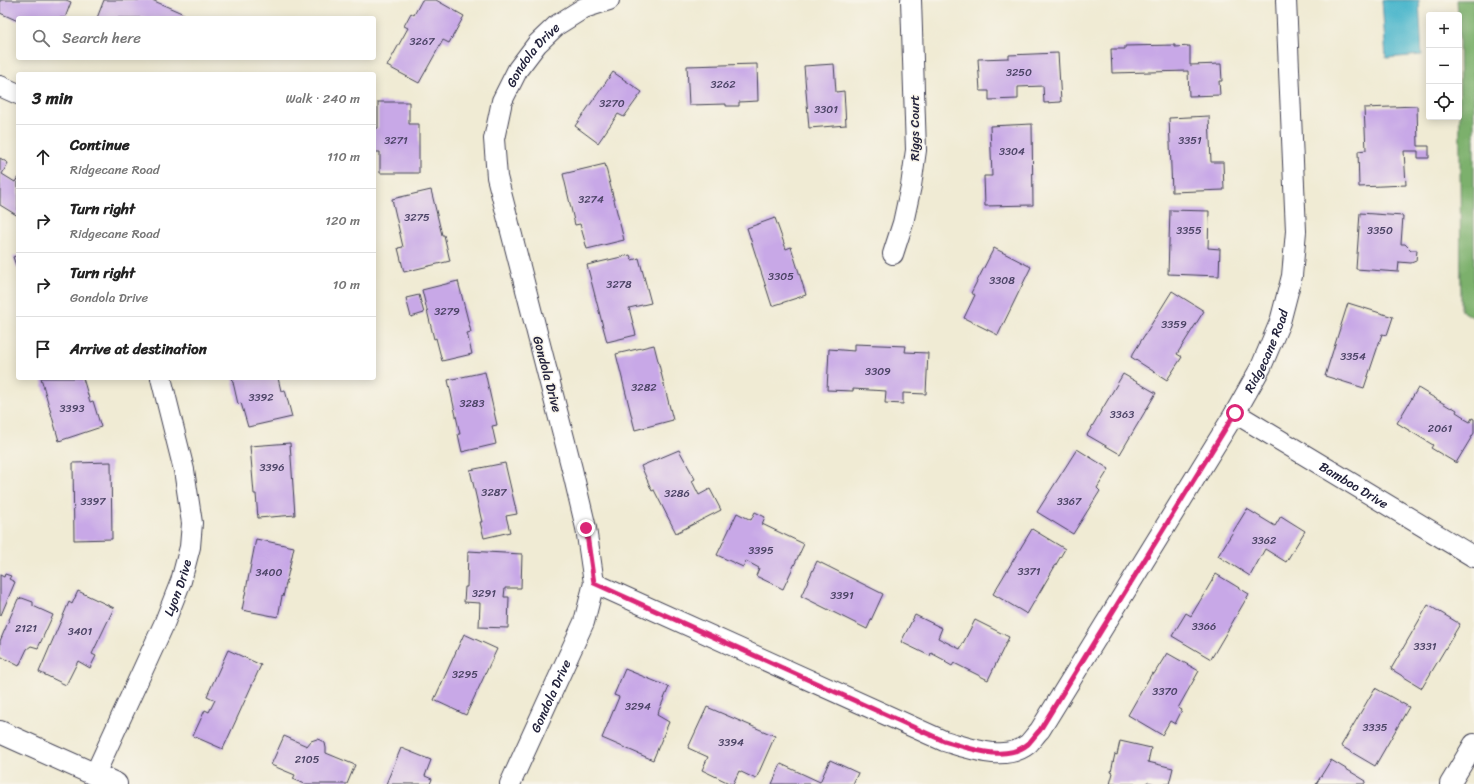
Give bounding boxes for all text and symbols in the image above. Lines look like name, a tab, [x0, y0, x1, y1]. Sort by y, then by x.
map controls	[1426, 12, 1462, 120]
button: +	[1426, 12, 1462, 48]
search box	[16, 16, 376, 60]
street label: Gondola Drive	[500, 17, 566, 91]
text: Search here	[62, 25, 141, 51]
icon: search	[30, 27, 52, 49]
house number: 3267	[410, 32, 435, 51]
button: −	[1426, 48, 1462, 84]
house number: 3250	[1006, 63, 1032, 82]
house number: 3262	[711, 75, 736, 94]
text: 3 min	[32, 83, 73, 113]
button: locate	[1426, 84, 1462, 120]
text: Walk · 240 m	[285, 87, 360, 110]
house number: 3270	[599, 94, 625, 113]
street label: Riggs Court	[903, 95, 926, 161]
house number: 3301	[814, 100, 838, 119]
house number: 3271	[384, 131, 408, 150]
house number: 3351	[1178, 131, 1202, 150]
text: Continue	[70, 132, 130, 158]
house number: 3304	[999, 142, 1025, 161]
text: 110 m	[327, 145, 360, 168]
icon: ahead	[32, 146, 54, 168]
text: Ridgecane Road	[70, 158, 160, 181]
house number: 3274	[578, 190, 604, 209]
text: Turn right	[70, 196, 135, 222]
house number: 3275	[404, 208, 430, 227]
text: 120 m	[325, 209, 360, 232]
icon: right	[32, 210, 54, 232]
house number: 3355	[1176, 221, 1202, 240]
house number: 3350	[1367, 221, 1393, 240]
text: Ridgecane Road	[70, 222, 160, 245]
text: Turn right	[70, 260, 135, 286]
house number: 3305	[768, 267, 794, 286]
house number: 3308	[989, 271, 1015, 290]
text: 10 m	[333, 273, 360, 296]
icon: right	[32, 274, 54, 296]
house number: 3278	[606, 275, 632, 294]
text: Gondola Drive	[70, 286, 148, 309]
house number: 3279	[434, 302, 460, 321]
street label: Ridgecane Road	[1238, 306, 1295, 397]
house number: 3359	[1161, 315, 1187, 334]
street label: Gondola Drive	[526, 333, 569, 415]
text: Arrive at destination	[70, 336, 207, 362]
icon: arrive	[32, 338, 54, 360]
house number: 3354	[1340, 347, 1366, 366]
house number: 3309	[865, 362, 891, 381]
house number: 3282	[631, 378, 657, 397]
house number: 3392	[248, 388, 274, 407]
house number: 3283	[459, 394, 485, 413]
house number: 3393	[60, 399, 84, 418]
route start	[1226, 404, 1244, 422]
house number: 3363	[1110, 405, 1134, 424]
house number: 2061	[1428, 419, 1452, 438]
street label: Bamboo Drive	[1315, 455, 1393, 515]
house number: 3396	[259, 458, 285, 477]
house number: 3287	[481, 483, 507, 502]
house number: 3286	[664, 484, 690, 503]
house number: 3397	[80, 492, 106, 511]
house number: 3367	[1057, 492, 1082, 511]
route end	[577, 519, 595, 537]
house number: 3362	[1252, 531, 1277, 550]
house number: 3395	[748, 541, 774, 560]
street label: Lyon Drive	[157, 557, 198, 620]
house number: 3371	[1017, 562, 1041, 581]
house number: 3400	[256, 563, 282, 582]
house number: 3291	[472, 584, 496, 603]
house number: 3391	[830, 586, 854, 605]
house number: 3366	[1192, 617, 1216, 636]
house number: 2121	[15, 619, 37, 638]
house number: 3401	[68, 622, 93, 641]
house number: 3331	[1414, 637, 1437, 656]
street label: Gondola Drive	[524, 655, 578, 736]
house number: 3295	[452, 665, 478, 684]
house number: 3370	[1152, 682, 1178, 701]
house number: 3294	[625, 697, 651, 716]
house number: 3335	[1363, 718, 1388, 737]
house number: 3394	[718, 733, 744, 752]
house number: 2105	[295, 750, 320, 769]

